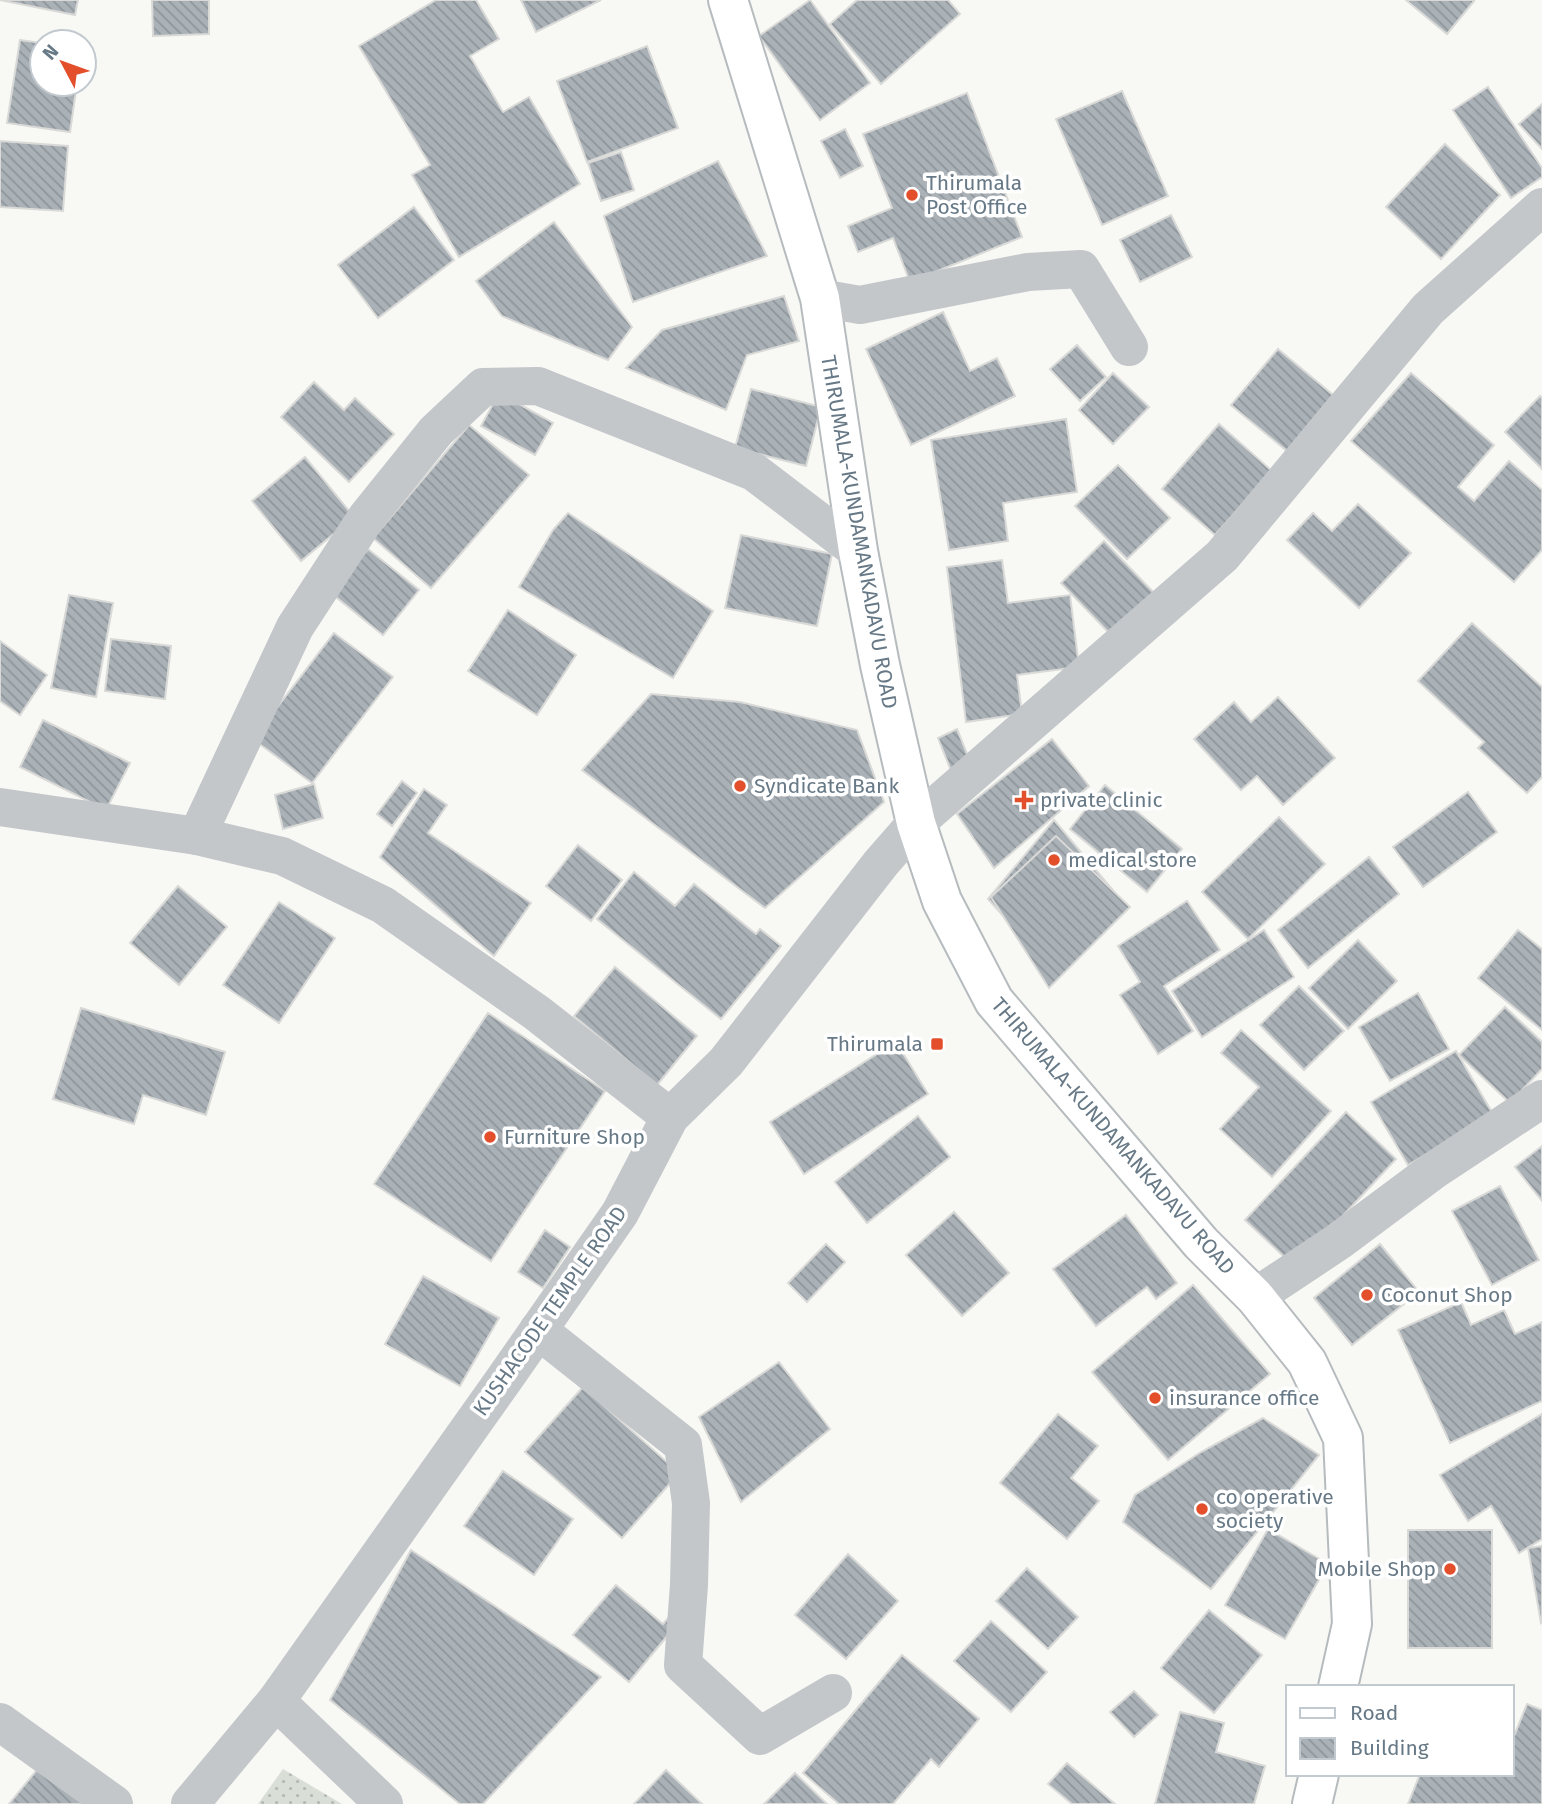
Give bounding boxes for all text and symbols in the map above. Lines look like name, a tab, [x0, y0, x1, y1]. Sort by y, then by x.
north arrow	[28, 28, 98, 98]
text: N	[38, 40, 63, 64]
place label: Thirumala Post Office	[926, 170, 1028, 220]
marker: Thirumala Post Office	[904, 187, 920, 203]
street label: THIRUMALA-KUNDAMANKADAVU ROAD	[815, 353, 903, 711]
place label: Syndicate Bank	[754, 773, 899, 799]
marker: Syndicate Bank	[732, 778, 748, 794]
place label: private clinic	[1040, 787, 1163, 813]
marker: private clinic	[1014, 790, 1034, 810]
place label: medical store	[1068, 847, 1197, 873]
marker: medical store	[1046, 852, 1062, 868]
street label: THIRUMALA-KUNDAMANKADAVU ROAD	[986, 992, 1240, 1280]
place label: Thirumala	[827, 1031, 923, 1057]
marker: Thirumala	[929, 1036, 945, 1052]
place label: Furniture Shop	[504, 1124, 645, 1150]
marker: Furniture Shop	[482, 1129, 498, 1145]
street label: KUSHACODE TEMPLE ROAD	[468, 1201, 632, 1421]
place label: Coconut Shop	[1381, 1282, 1513, 1308]
marker: Coconut Shop	[1359, 1287, 1375, 1303]
place label: insurance office	[1169, 1385, 1319, 1411]
marker: insurance office	[1147, 1390, 1163, 1406]
place label: co operative society	[1216, 1484, 1334, 1534]
marker: co operative society	[1194, 1501, 1210, 1517]
place label: Mobile Shop	[1317, 1556, 1436, 1582]
marker: Mobile Shop	[1442, 1561, 1458, 1577]
legend	[1286, 1685, 1514, 1776]
text: Road	[1350, 1700, 1398, 1726]
text: Building	[1350, 1735, 1429, 1761]

